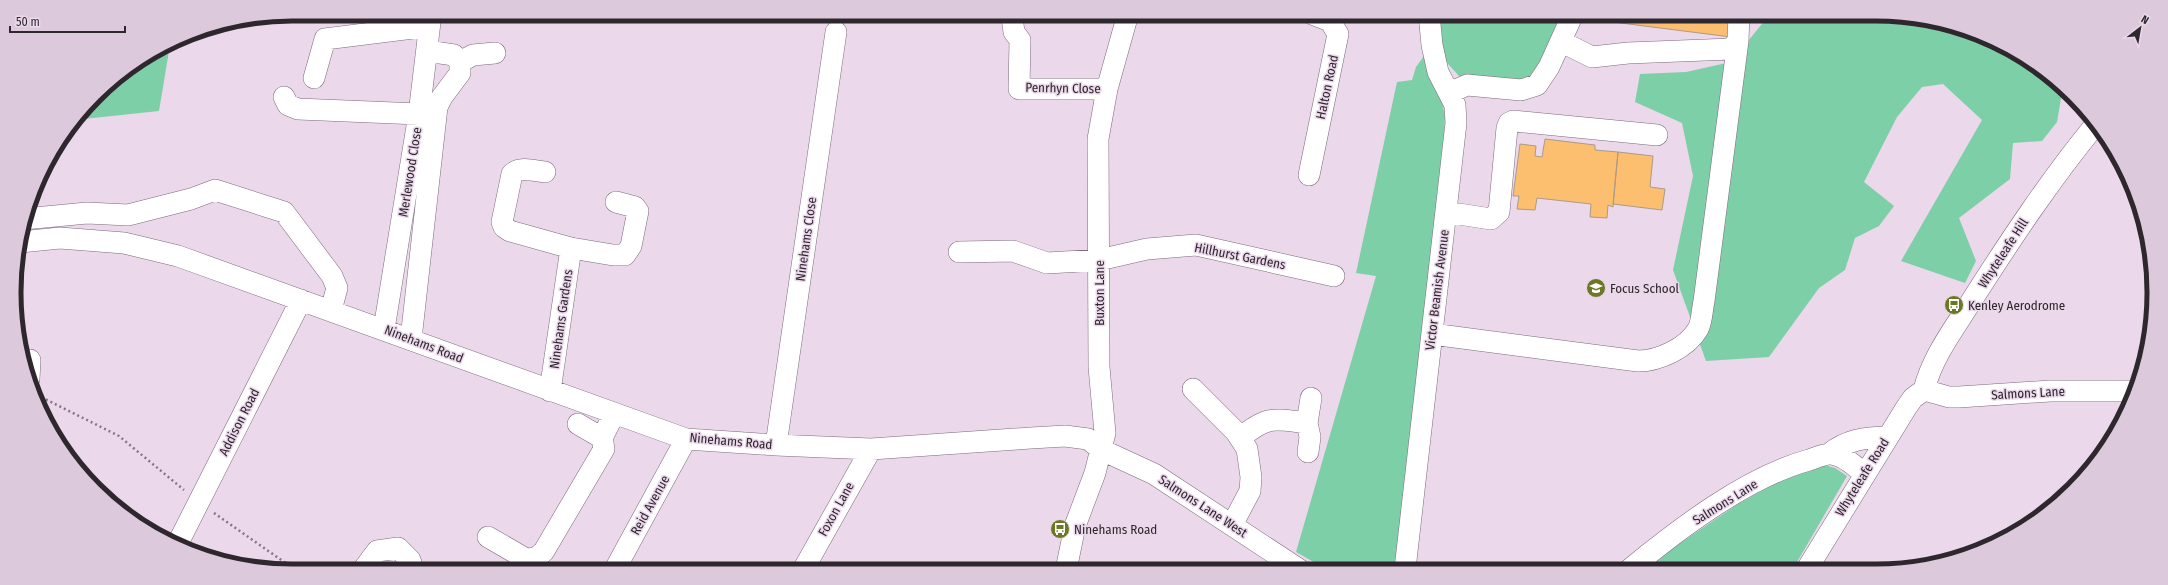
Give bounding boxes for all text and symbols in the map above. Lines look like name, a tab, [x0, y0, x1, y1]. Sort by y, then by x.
scale bar	[10, 8, 125, 34]
north arrow	[2120, 8, 2160, 48]
text: N	[2139, 13, 2151, 27]
text: 50 m	[16, 15, 40, 29]
street label: Halton Road	[1313, 53, 1341, 121]
street label: Penrhyn Close	[1025, 80, 1101, 96]
street label: Merlewood Close	[395, 126, 425, 218]
street label: Ninehams Close	[793, 196, 819, 282]
street label: Whyteleafe Hill	[1975, 215, 2031, 291]
street label: Victor Beamish Avenue	[1422, 229, 1452, 351]
street label: Hillhurst Gardens	[1193, 240, 1287, 272]
street label: Buxton Lane	[1092, 260, 1107, 326]
street label: Ninehams Gardens	[547, 268, 575, 370]
school or university icon: Focus School	[1585, 277, 1607, 299]
place label: Focus School	[1610, 281, 1679, 296]
bus stop icon: Kenley Aerodrome	[1943, 294, 1965, 316]
place label: Kenley Aerodrome	[1968, 298, 2065, 313]
street label: Ninehams Road	[382, 322, 466, 366]
street label: Salmons Lane	[1991, 384, 2065, 402]
street label: Addison Road	[216, 386, 262, 458]
street label: Ninehams Road	[689, 430, 773, 452]
street label: Whyteleafe Road	[1832, 435, 1892, 519]
street label: Salmons Lane West	[1156, 472, 1251, 541]
street label: Reid Avenue	[628, 473, 672, 537]
street label: Salmons Lane	[1690, 476, 1760, 528]
street label: Foxon Lane	[815, 479, 857, 539]
bus stop icon: Ninehams Road	[1049, 518, 1071, 540]
place label: Ninehams Road	[1074, 522, 1157, 537]

